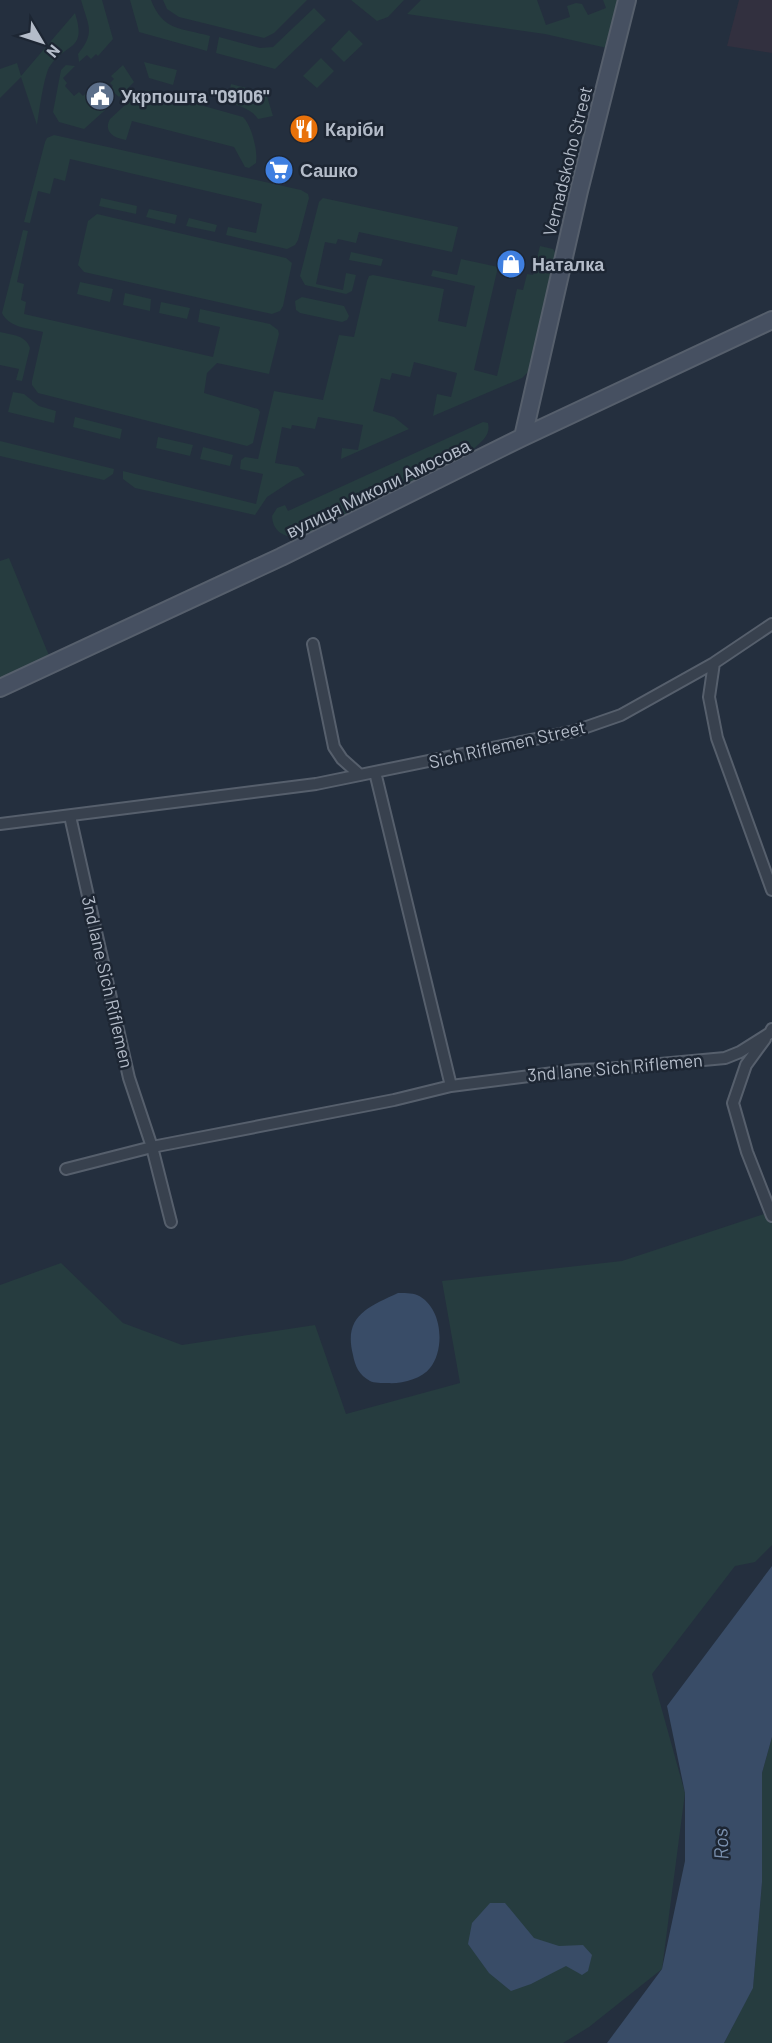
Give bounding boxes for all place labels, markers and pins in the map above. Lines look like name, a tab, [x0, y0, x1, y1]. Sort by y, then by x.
public building icon: Укрпошта "09106"	[84, 80, 116, 112]
place label: Укрпошта "09106"	[121, 85, 270, 107]
restaurant icon: Каріби	[288, 113, 320, 145]
place label: Каріби	[325, 118, 384, 140]
supermarket icon: Сашко	[263, 154, 295, 186]
place label: Сашко	[300, 159, 358, 181]
shop icon: Наталка	[495, 248, 527, 280]
place label: Наталка	[532, 253, 605, 275]

